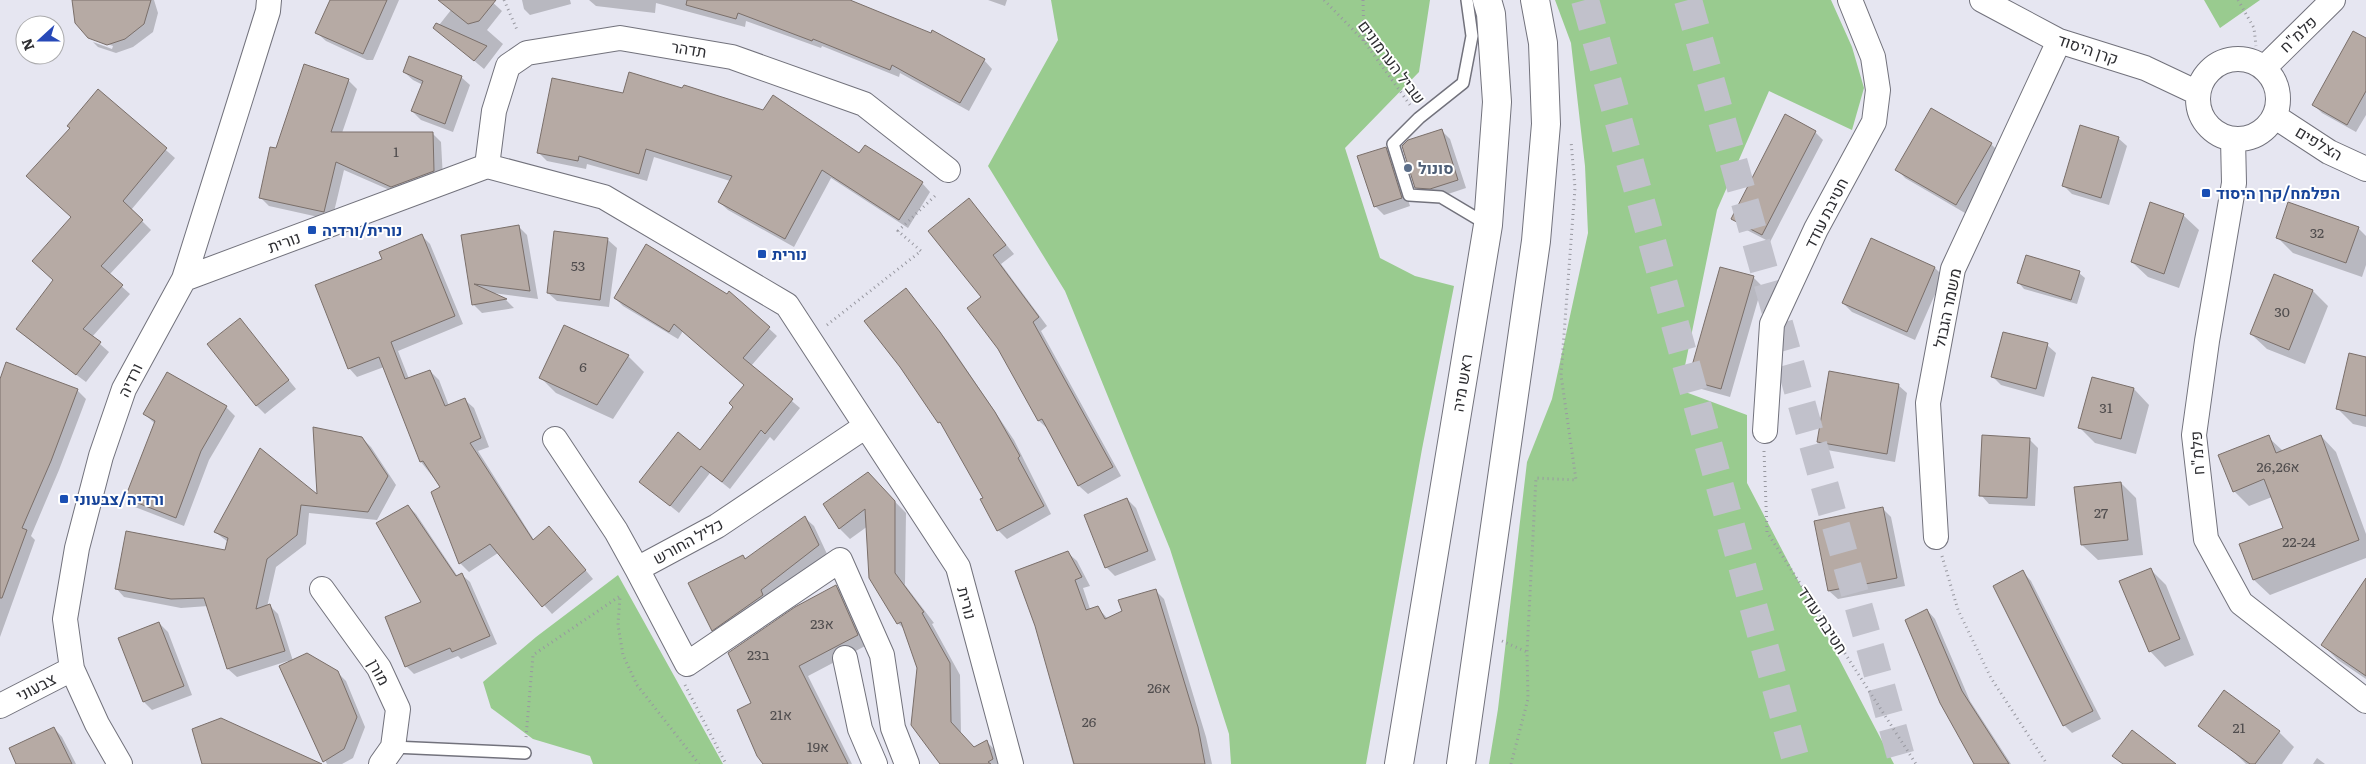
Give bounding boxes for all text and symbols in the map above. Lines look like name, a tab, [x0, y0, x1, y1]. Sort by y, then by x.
street label: פלמ"ח	[2273, 9, 2322, 57]
street label: שביל הערמונים	[1353, 14, 1432, 108]
north arrow	[15, 15, 65, 65]
street label: קרן היסוד	[2055, 26, 2122, 70]
street label: תדהר	[670, 33, 709, 63]
text: N	[15, 36, 38, 54]
street label: הצלפים	[2291, 119, 2348, 166]
house number: 1	[393, 141, 399, 161]
place label: סונול	[1418, 155, 1454, 179]
marker: סונול	[1402, 162, 1414, 174]
street label: חטיבת עודד	[1797, 173, 1853, 252]
place label: הפלמח/קרן היסוד	[2216, 180, 2340, 204]
marker: הפלמח/קרן היסוד	[2200, 187, 2212, 199]
place label: נורית/ורדיה	[322, 217, 402, 241]
house number: 32	[2310, 222, 2324, 242]
street label: נורית	[264, 224, 303, 258]
marker: נורית/ורדיה	[306, 224, 318, 236]
place label: נורית	[772, 241, 807, 265]
marker: נורית	[756, 248, 768, 260]
house number: 53	[571, 255, 585, 275]
street label: משמר הגבול	[1926, 266, 1966, 350]
house number: 30	[2274, 301, 2290, 321]
street label: ראש מיה	[1445, 352, 1477, 414]
house number: 6	[579, 356, 587, 376]
street label: ורדיה	[111, 359, 148, 401]
house number: 31	[2099, 397, 2113, 417]
street label: פלמ"ח	[2182, 430, 2210, 476]
house number: 26,26א	[2257, 456, 2299, 476]
place label: ורדיה/צבעוני	[74, 486, 164, 510]
marker: ורדיה/צבעוני	[58, 493, 70, 505]
house number: 27	[2094, 502, 2108, 522]
street label: כליל החורש	[648, 511, 727, 569]
house number: 22-24	[2282, 531, 2316, 551]
street label: חטיבת עודד	[1793, 581, 1855, 658]
street label: נורית	[952, 584, 984, 622]
house number: 23א	[810, 613, 834, 633]
house number: 23ב	[747, 644, 770, 664]
street label: מורן	[363, 654, 397, 689]
street label: צבעוני	[11, 666, 60, 706]
house number: 26א	[1147, 677, 1171, 697]
house number: 21א	[770, 704, 792, 724]
house number: 26	[1082, 711, 1097, 731]
house number: 21	[2233, 717, 2246, 737]
house number: 19א	[807, 736, 829, 756]

